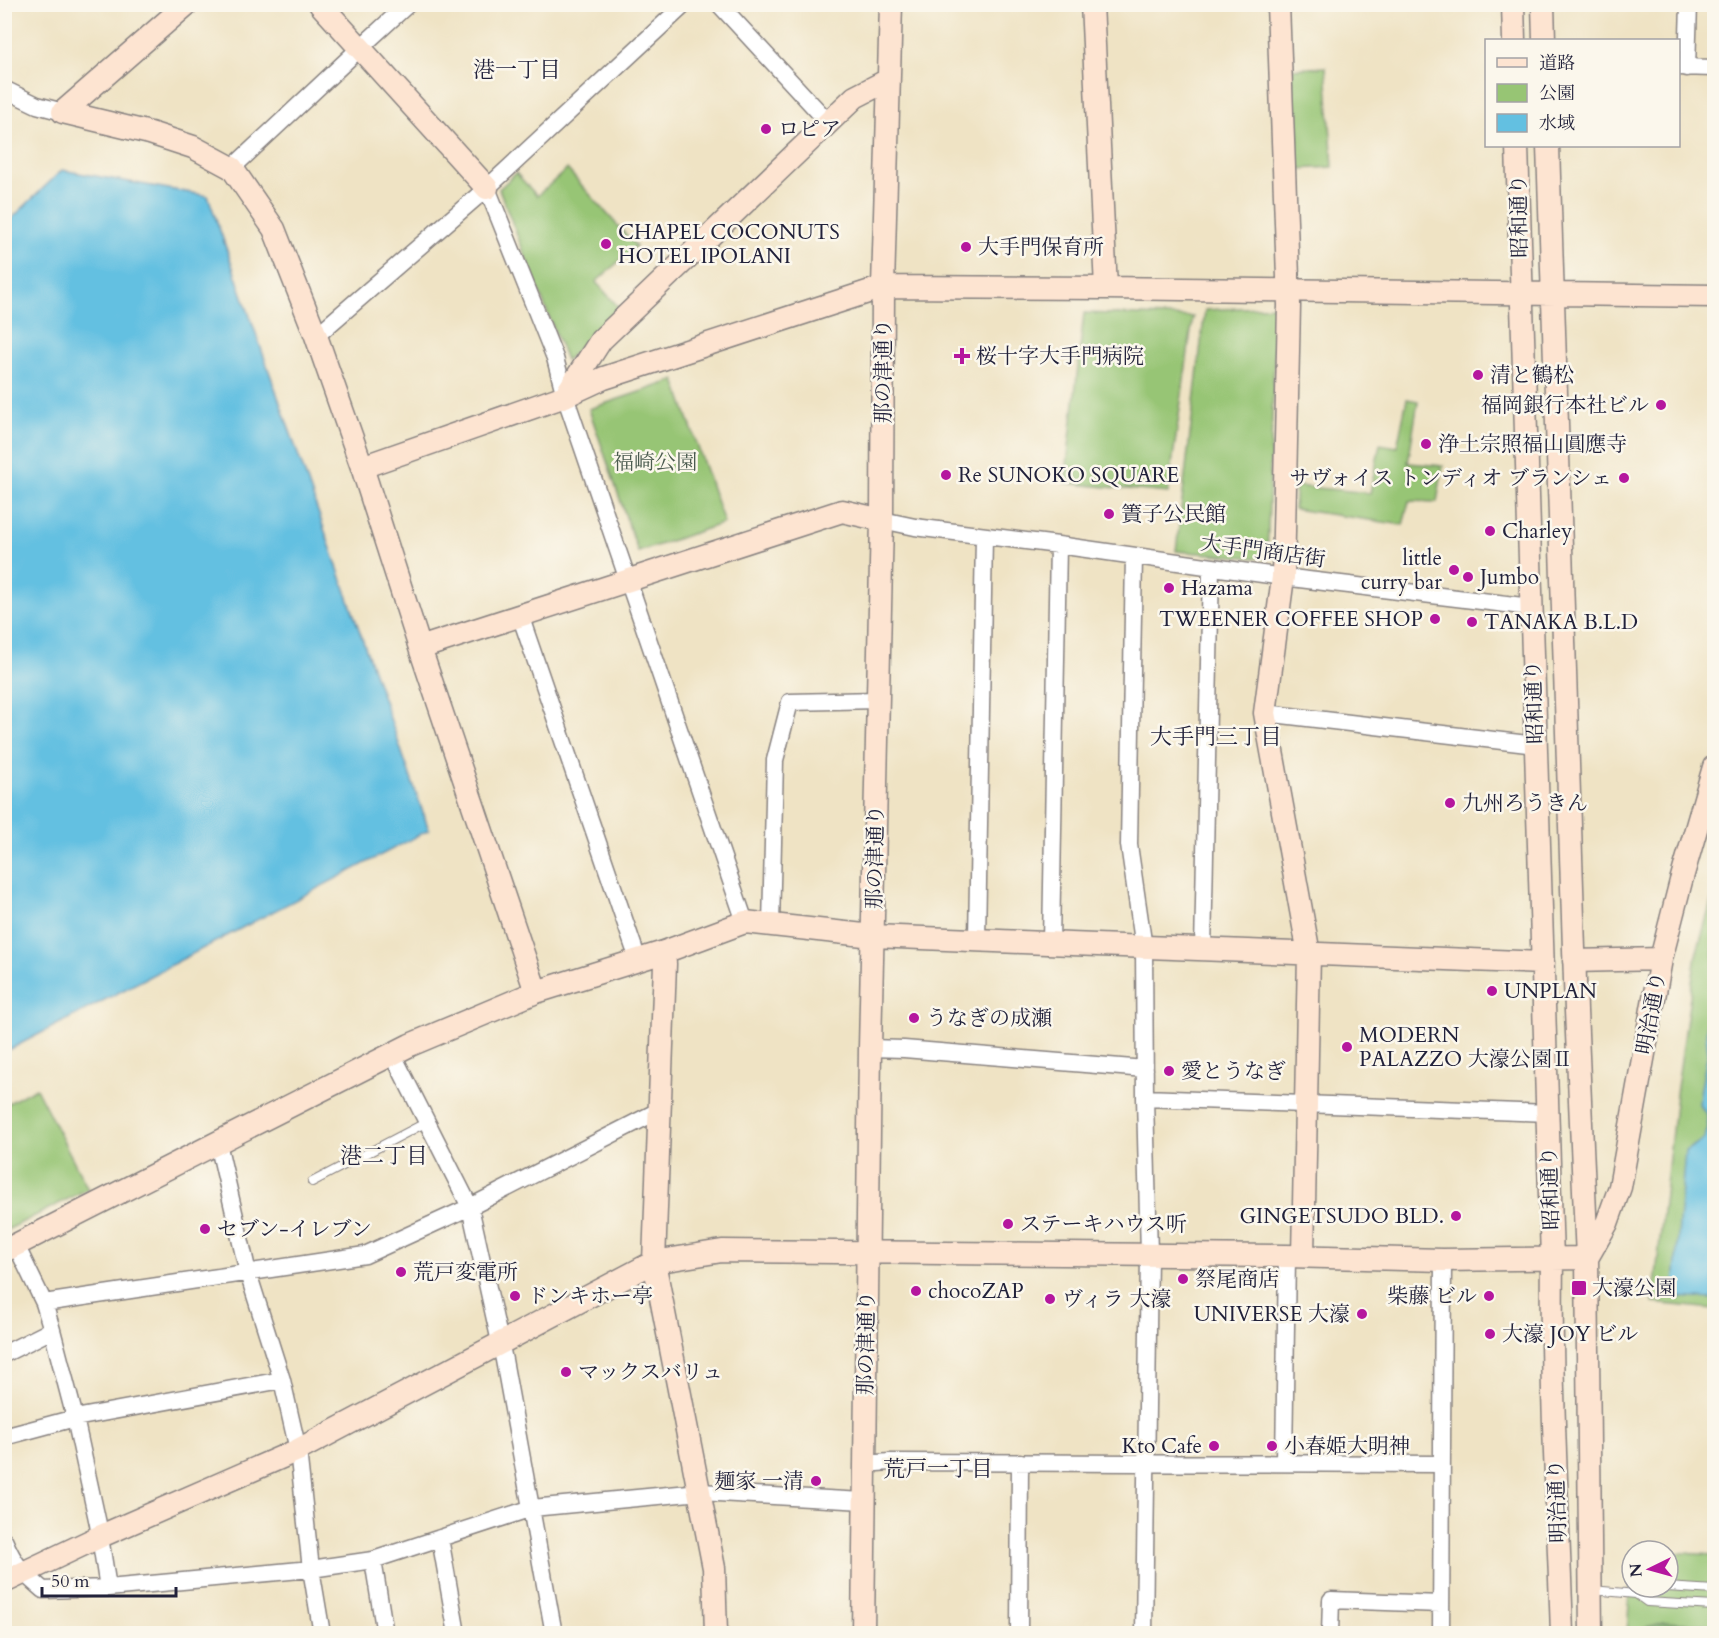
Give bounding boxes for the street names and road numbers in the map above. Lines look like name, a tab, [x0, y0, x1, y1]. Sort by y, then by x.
street label: 昭和通り	[1504, 174, 1535, 258]
street label: 那の津通り	[869, 319, 898, 424]
street label: 大手門商店街	[1199, 528, 1327, 575]
street label: 昭和通り	[1519, 660, 1550, 744]
street label: 那の津通り	[860, 804, 891, 910]
street label: 明治通り	[1630, 969, 1673, 1057]
street label: 昭和通り	[1535, 1146, 1566, 1230]
street label: 那の津通り	[851, 1290, 882, 1396]
street label: 明治通り	[1542, 1459, 1573, 1543]

